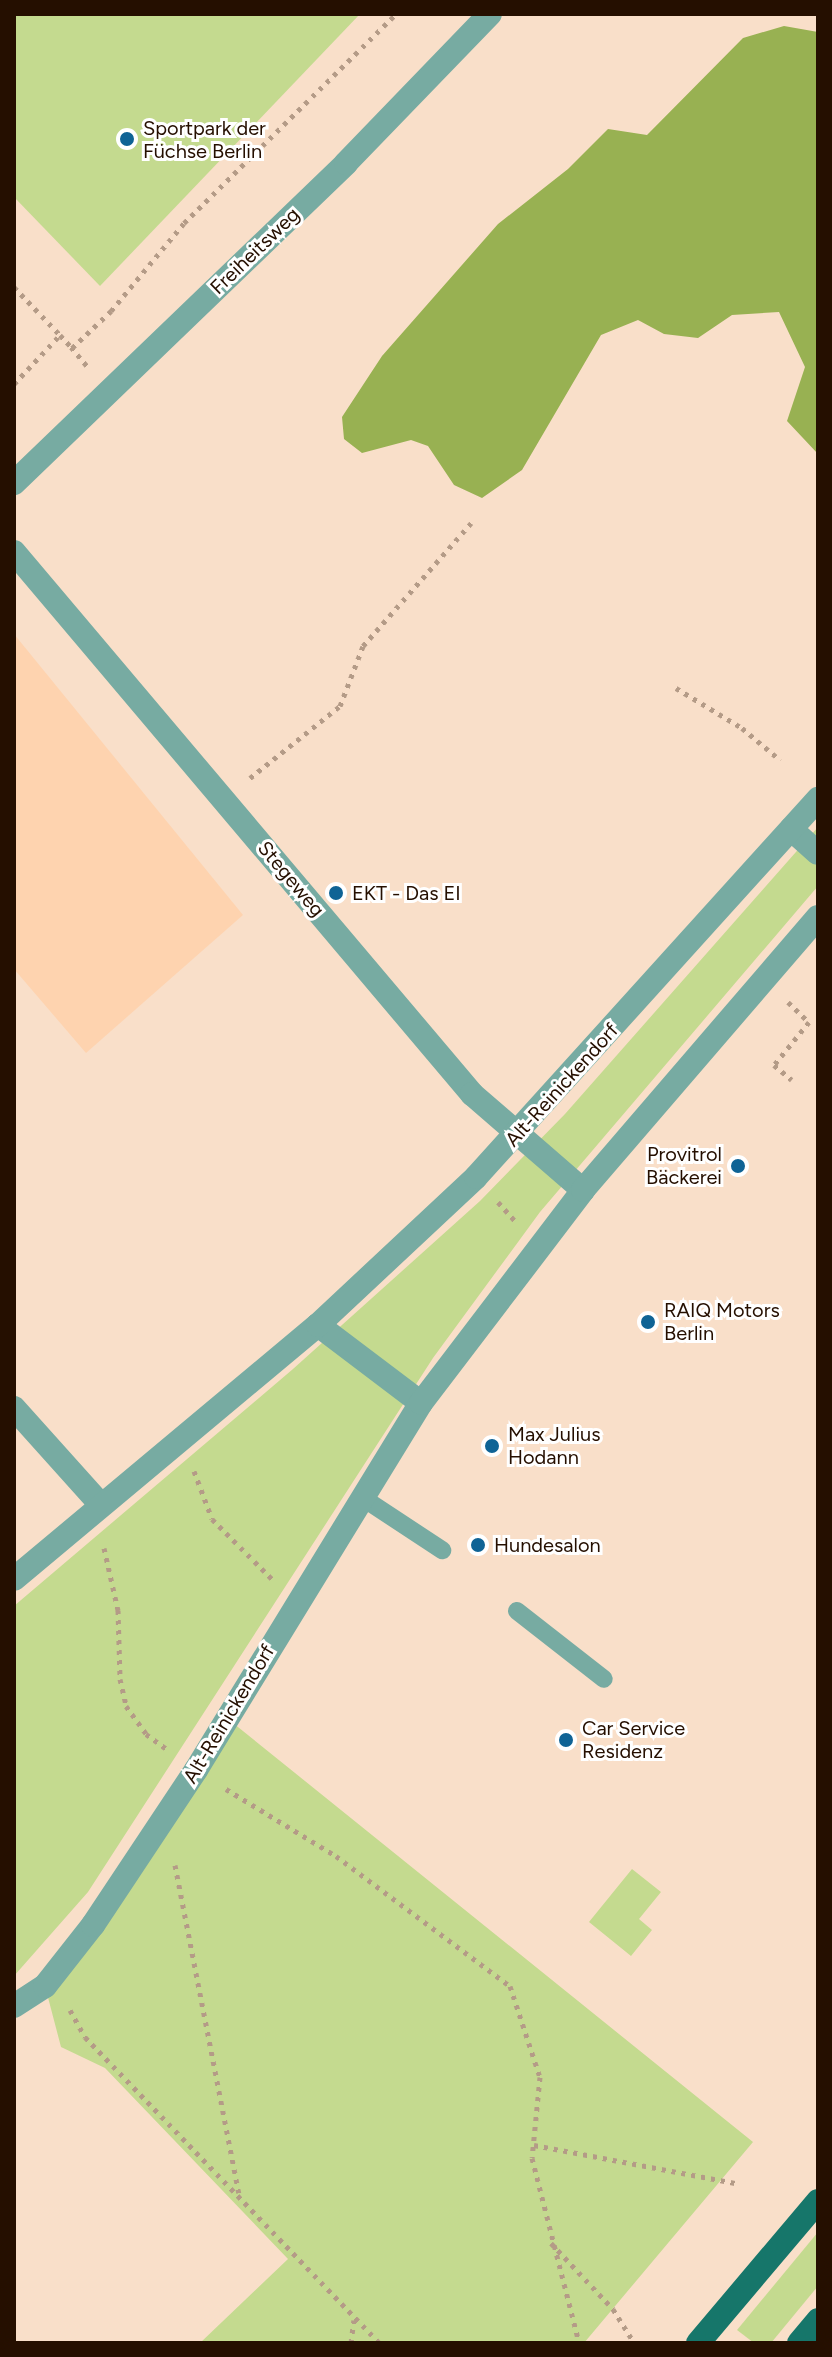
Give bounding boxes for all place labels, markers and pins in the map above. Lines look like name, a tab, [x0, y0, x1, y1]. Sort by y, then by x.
place label: Sportpark der Füchse Berlin	[143, 116, 266, 163]
marker: Sportpark der Füchse Berlin	[118, 130, 136, 148]
place label: EKT - Das EI	[352, 881, 461, 905]
marker: EKT - Das EI	[327, 884, 345, 902]
place label: Provitrol Bäckerei	[646, 1142, 722, 1189]
marker: Provitrol Bäckerei	[729, 1157, 747, 1175]
place label: RAIQ Motors Berlin	[664, 1298, 780, 1345]
marker: RAIQ Motors Berlin	[639, 1313, 657, 1331]
place label: Max Julius Hodann	[508, 1422, 601, 1469]
marker: Max Julius Hodann	[483, 1437, 501, 1455]
place label: Hundesalon	[494, 1533, 601, 1557]
marker: Hundesalon	[469, 1536, 487, 1554]
place label: Car Service Residenz	[582, 1716, 685, 1763]
marker: Car Service Residenz	[557, 1731, 575, 1749]

